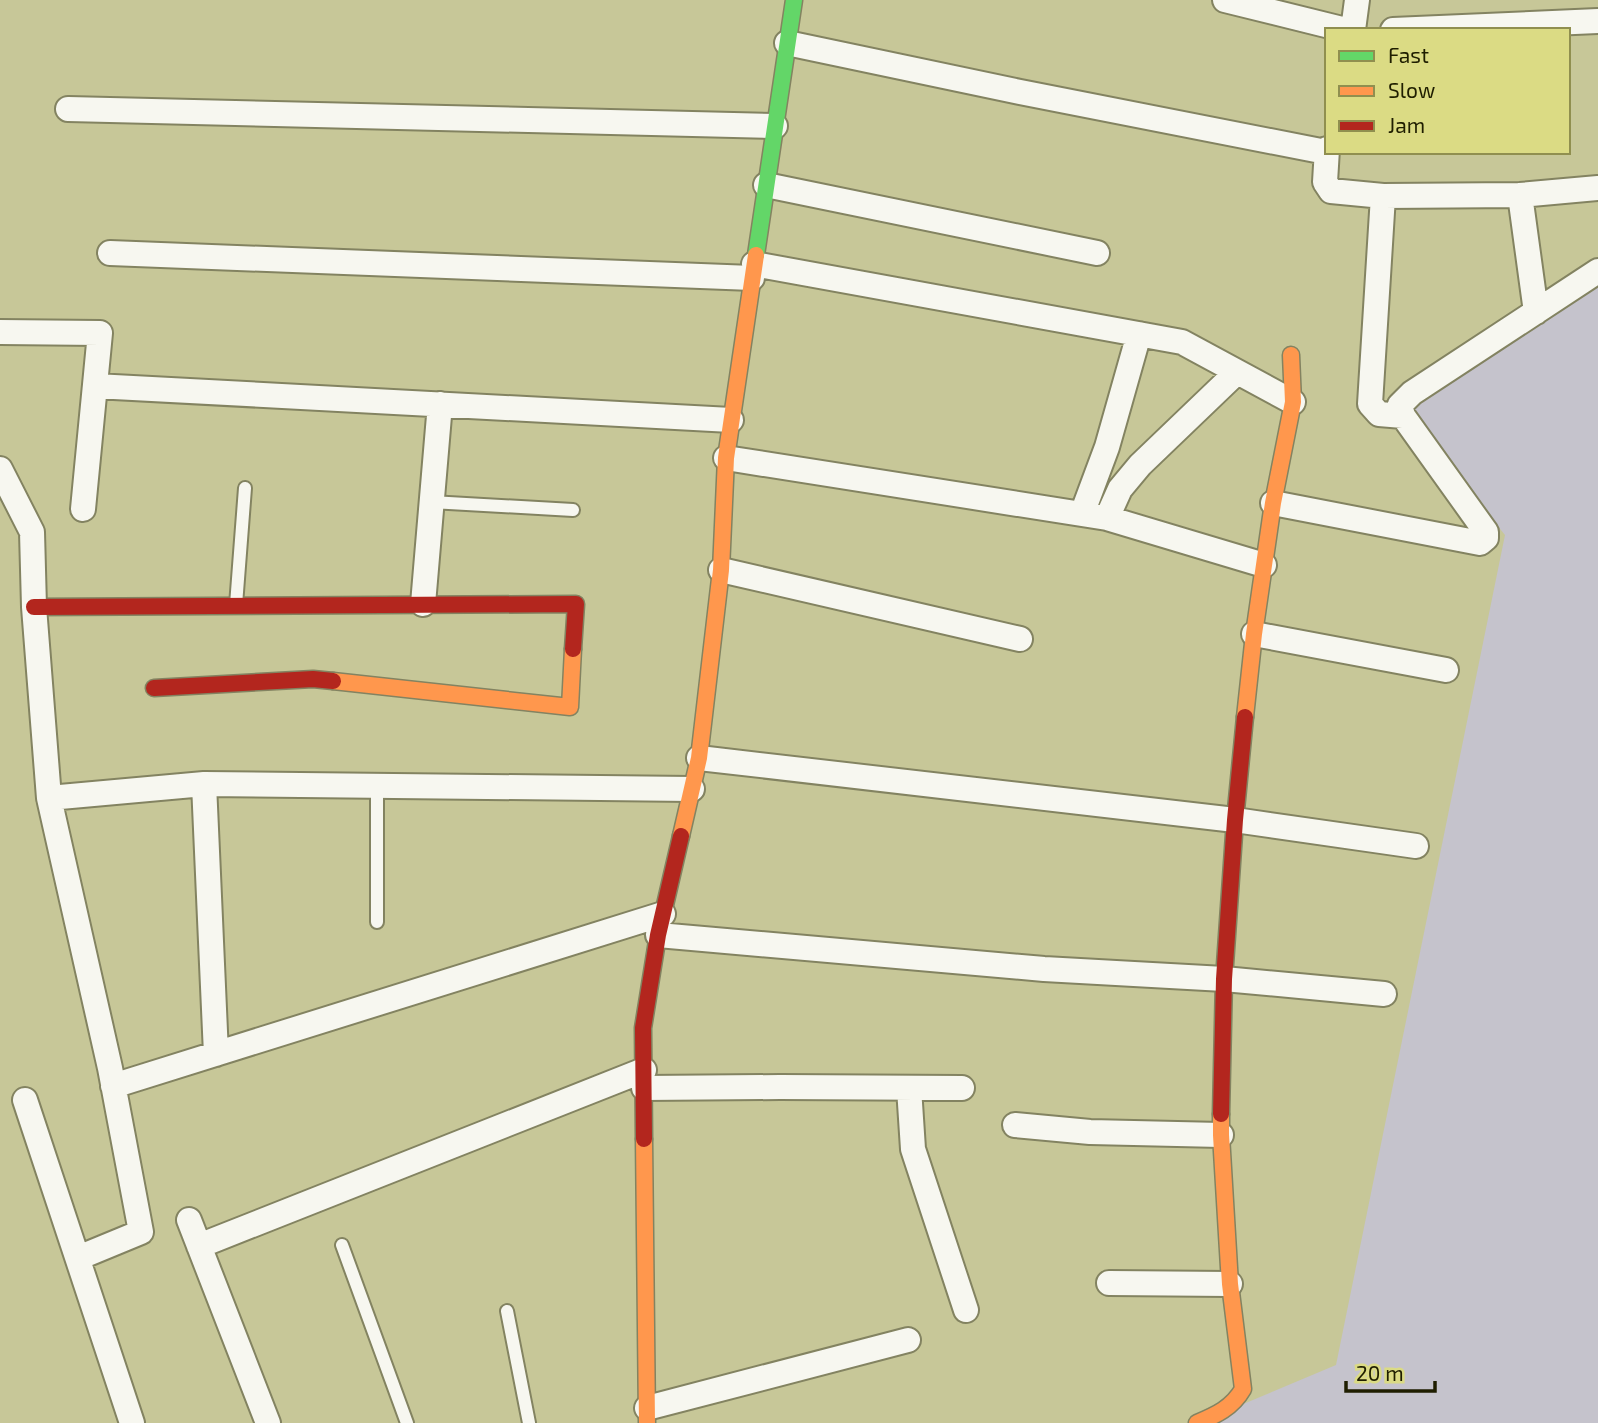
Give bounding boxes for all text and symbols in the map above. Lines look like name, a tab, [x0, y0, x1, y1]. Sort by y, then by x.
legend	[1325, 28, 1570, 154]
text: Fast	[1388, 42, 1429, 67]
text: Slow	[1388, 77, 1435, 102]
text: Jam	[1388, 112, 1425, 137]
scale bar	[1346, 1350, 1435, 1394]
text: 20 m	[1356, 1360, 1404, 1385]

